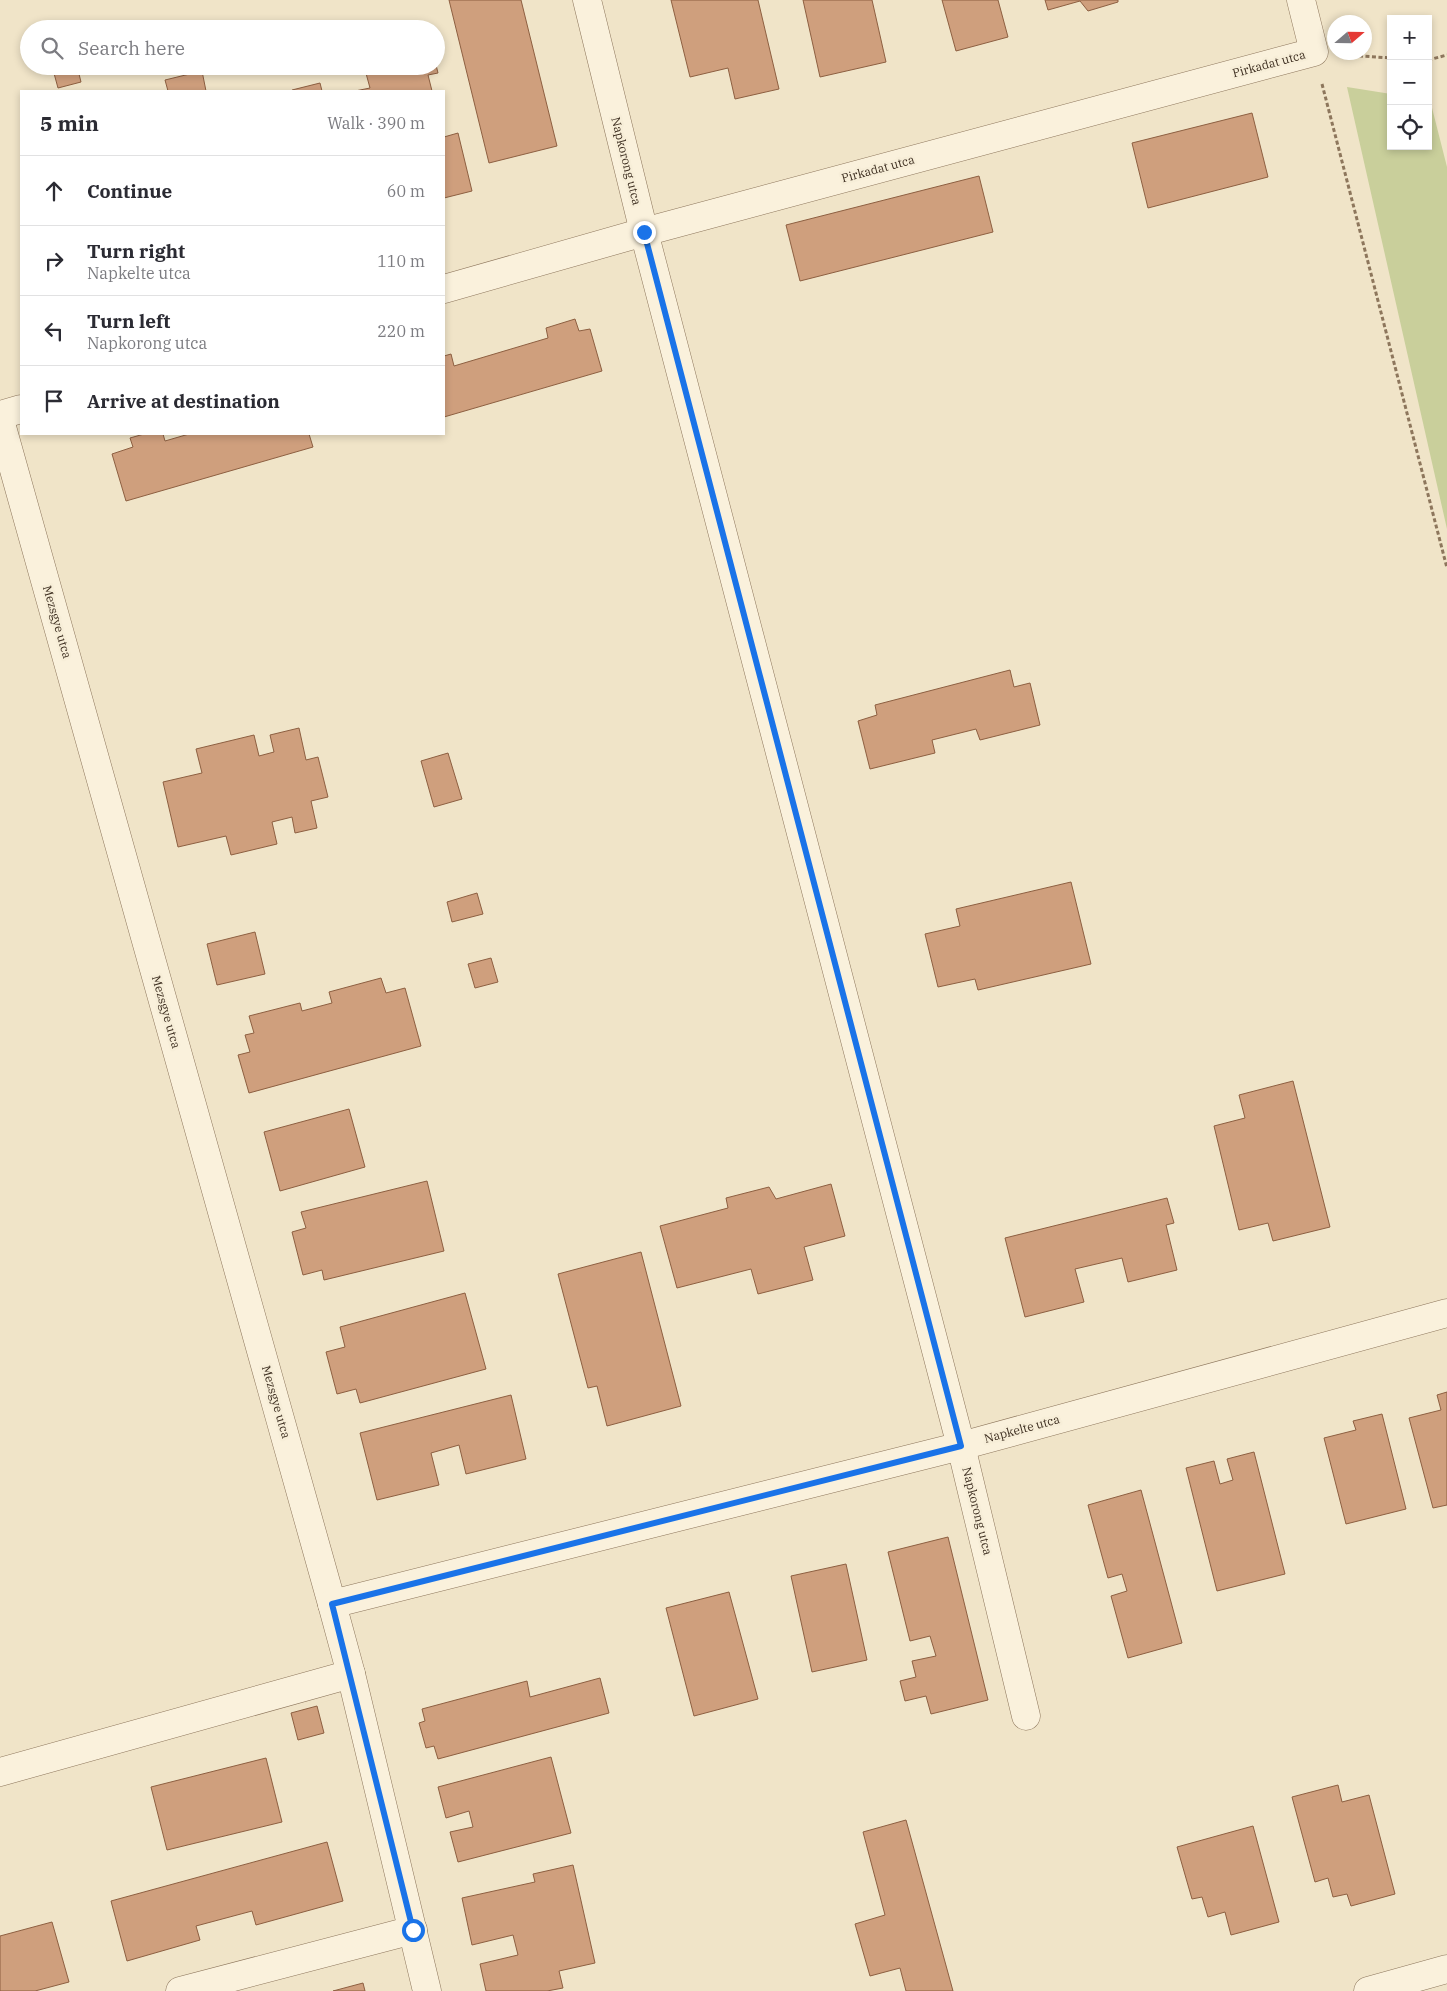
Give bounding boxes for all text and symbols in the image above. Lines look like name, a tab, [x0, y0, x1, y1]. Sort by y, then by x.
north arrow	[1327, 15, 1372, 60]
map controls	[1387, 15, 1432, 150]
button: +	[1387, 15, 1432, 60]
search box	[20, 20, 445, 75]
icon: search	[38, 34, 66, 62]
text: Search here	[78, 36, 185, 60]
street label: Pirkadat utca	[1231, 46, 1308, 81]
button: −	[1387, 60, 1432, 105]
button: locate	[1387, 105, 1432, 150]
text: 5 min	[40, 109, 99, 137]
text: Walk · 390 m	[327, 113, 425, 133]
street label: Napkorong utca	[608, 115, 645, 207]
street label: Pirkadat utca	[840, 151, 917, 186]
icon: ahead	[40, 177, 68, 205]
text: Continue	[87, 179, 172, 203]
text: 60 m	[387, 181, 425, 201]
route end	[633, 221, 656, 244]
text: Turn right	[87, 239, 185, 263]
icon: right	[40, 247, 68, 275]
text: 110 m	[377, 251, 425, 271]
text: Napkelte utca	[87, 263, 191, 283]
text: Turn left	[87, 309, 170, 333]
icon: left	[40, 317, 68, 345]
text: 220 m	[377, 321, 425, 341]
text: Napkorong utca	[87, 333, 207, 353]
icon: arrive	[40, 387, 68, 415]
text: Arrive at destination	[87, 389, 280, 413]
street label: Mezsgye utca	[40, 584, 75, 660]
street label: Mezsgye utca	[149, 974, 184, 1050]
street label: Mezsgye utca	[259, 1364, 294, 1440]
street label: Napkelte utca	[982, 1411, 1062, 1446]
street label: Napkorong utca	[959, 1465, 996, 1557]
route start	[402, 1919, 425, 1942]

